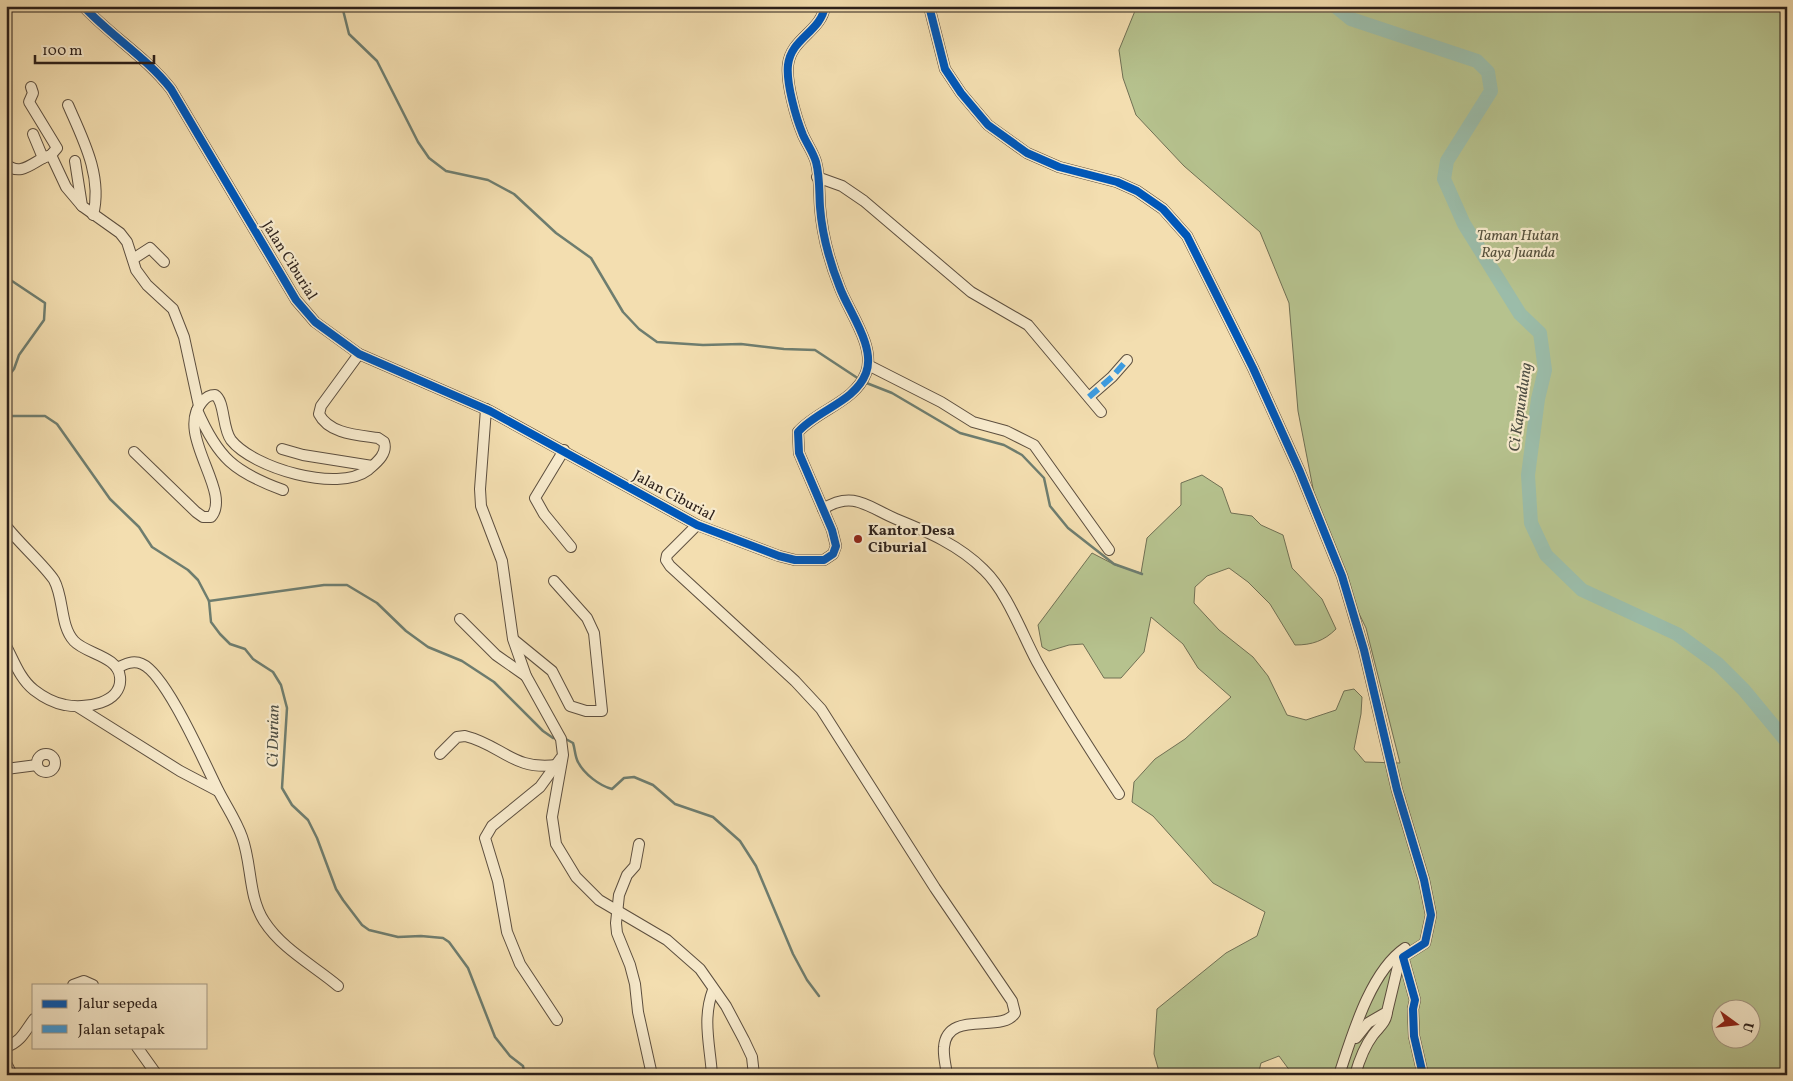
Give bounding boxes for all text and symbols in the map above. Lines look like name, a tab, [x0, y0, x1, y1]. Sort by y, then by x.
scale bar	[35, 32, 154, 64]
text: 100 m	[42, 41, 82, 62]
street label: Jalan Ciburial	[256, 217, 321, 305]
park label: Taman Hutan Raya Juanda	[1477, 226, 1559, 264]
water label: Ci Kapundung	[1504, 361, 1538, 453]
street label: Jalan Ciburial	[629, 466, 718, 527]
place label: Kantor Desa Ciburial	[868, 521, 955, 559]
marker: Kantor Desa Ciburial	[852, 533, 864, 545]
water label: Ci Durian	[262, 704, 286, 768]
legend	[32, 984, 208, 1048]
text: Jalur sepeda	[78, 994, 158, 1015]
north arrow	[1710, 998, 1760, 1048]
text: Jalan setapak	[78, 1020, 165, 1041]
text: U	[1737, 1020, 1758, 1034]

